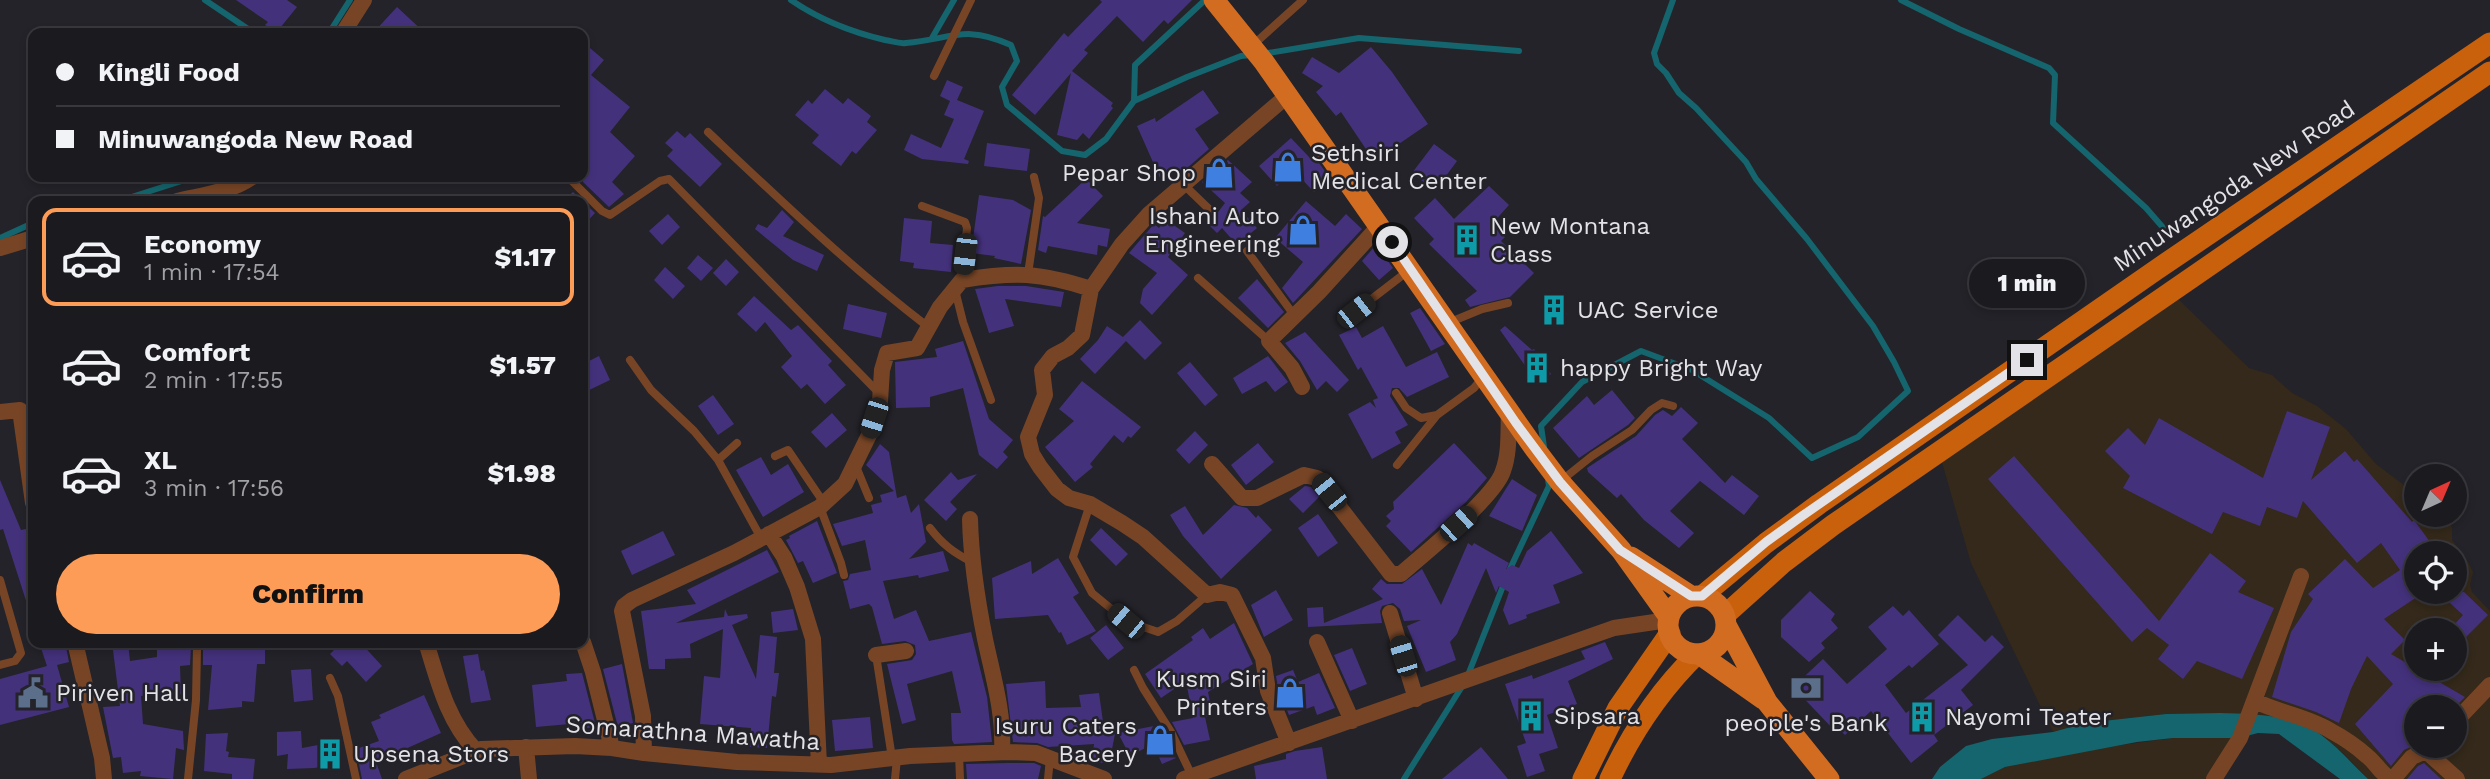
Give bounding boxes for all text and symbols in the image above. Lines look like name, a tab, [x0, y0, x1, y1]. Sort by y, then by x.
text: Kingli Food	[98, 57, 240, 87]
street label: Minuwangoda New Road	[2108, 95, 2360, 277]
text: Minuwangoda New Road	[98, 124, 413, 154]
place label: Sethsiri Medical Center	[1311, 139, 1487, 195]
shop icon: Sethsiri Medical Center	[1271, 150, 1305, 184]
shop icon: Pepar Shop	[1202, 156, 1236, 190]
place label: Pepar Shop	[1062, 159, 1196, 187]
place label: Ishani Auto Engineering	[1144, 202, 1280, 258]
place label: New Montana Class	[1490, 212, 1650, 268]
shop icon: Ishani Auto Engineering	[1286, 213, 1320, 247]
building icon: New Montana Class	[1450, 223, 1484, 257]
icon: car	[60, 226, 123, 289]
route start	[1376, 226, 1408, 258]
text: Economy	[144, 229, 261, 259]
car	[953, 232, 978, 276]
text: $1.17	[494, 242, 556, 272]
callout: 1 min	[1969, 258, 2085, 308]
text: 1 min · 17:54	[144, 259, 280, 286]
text: 1 min	[1997, 270, 2057, 297]
car	[1333, 290, 1380, 332]
building icon: UAC Service	[1537, 293, 1571, 327]
place label: UAC Service	[1577, 296, 1719, 324]
icon: car	[60, 334, 123, 397]
text: Comfort	[144, 337, 250, 367]
route end	[2011, 344, 2043, 376]
text: $1.57	[489, 350, 556, 380]
building icon: happy Bright Way	[1520, 351, 1554, 385]
place label: happy Bright Way	[1560, 354, 1763, 382]
text: 2 min · 17:55	[144, 367, 283, 394]
car	[858, 395, 891, 441]
icon: car	[60, 442, 123, 505]
text: XL	[144, 445, 177, 475]
text: $1.98	[487, 458, 556, 488]
north arrow	[2404, 464, 2468, 527]
map controls	[2404, 464, 2467, 758]
car	[1308, 469, 1351, 515]
text: 3 min · 17:56	[144, 475, 284, 502]
car	[1436, 502, 1481, 546]
button: locate	[2404, 541, 2467, 604]
button: Confirm	[56, 554, 560, 634]
car	[1104, 599, 1149, 643]
button: +	[2404, 618, 2467, 681]
car	[1387, 633, 1420, 679]
place label: Kusm Siri Printers	[1156, 665, 1267, 721]
bank icon: people's Bank	[1789, 671, 1823, 705]
public building icon: Piriven Hall	[16, 676, 50, 710]
shop icon: Kusm Siri Printers	[1273, 676, 1307, 710]
place label: Piriven Hall	[56, 679, 189, 707]
button: −	[2404, 695, 2467, 758]
building icon: Sipsara	[1514, 699, 1548, 733]
building icon: Nayomi Teater	[1905, 700, 1939, 734]
place label: Sipsara	[1554, 702, 1640, 730]
place label: Nayomi Teater	[1945, 703, 2112, 731]
place label: people's Bank	[1724, 709, 1888, 737]
street label: Somarathna Mawatha	[565, 710, 821, 756]
place label: Isuru Caters Bacery	[994, 712, 1138, 768]
shop icon: Isuru Caters Bacery	[1143, 723, 1177, 757]
building icon: Upsena Stors	[313, 737, 347, 771]
place label: Upsena Stors	[353, 740, 509, 768]

